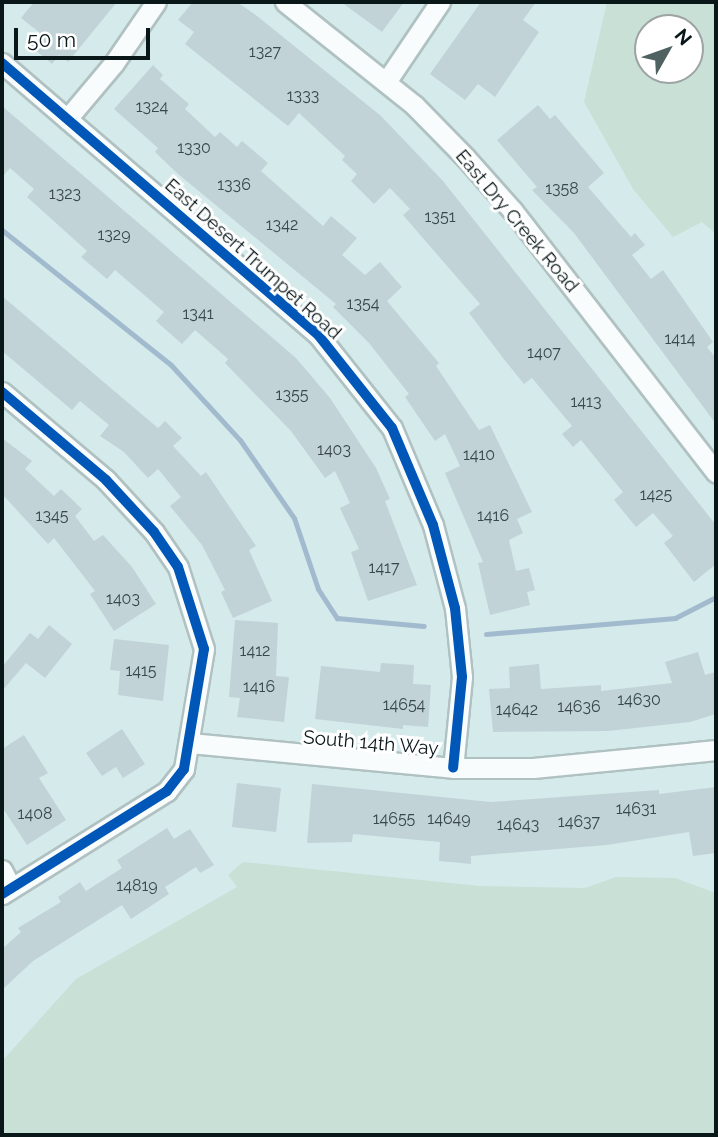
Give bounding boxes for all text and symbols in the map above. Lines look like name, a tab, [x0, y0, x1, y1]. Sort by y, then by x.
scale bar	[18, 14, 154, 58]
north arrow	[634, 14, 704, 84]
text: N	[670, 24, 697, 49]
text: 50 m	[27, 27, 76, 52]
house number: 1327	[249, 42, 281, 62]
house number: 1333	[287, 86, 319, 106]
house number: 1324	[136, 97, 168, 117]
house number: 1330	[177, 138, 211, 158]
street label: East Dry Creek Road	[450, 145, 584, 297]
street label: East Desert Trumpet Road	[160, 174, 346, 344]
house number: 1336	[217, 175, 251, 195]
house number: 1358	[545, 179, 579, 199]
house number: 1323	[49, 184, 81, 204]
house number: 1351	[425, 207, 455, 227]
house number: 1342	[266, 215, 298, 235]
house number: 1329	[97, 225, 131, 245]
house number: 1354	[347, 294, 379, 314]
house number: 1341	[183, 304, 213, 324]
house number: 1414	[664, 329, 696, 349]
house number: 1407	[527, 343, 561, 363]
house number: 1355	[276, 385, 308, 405]
house number: 1413	[571, 392, 601, 412]
house number: 1403	[317, 440, 351, 460]
house number: 1410	[463, 445, 495, 465]
house number: 1425	[640, 485, 672, 505]
house number: 1345	[36, 506, 68, 526]
house number: 1416	[477, 506, 509, 526]
house number: 1417	[369, 558, 399, 578]
house number: 1403	[106, 589, 140, 609]
house number: 1412	[240, 641, 270, 661]
house number: 1415	[125, 661, 157, 681]
house number: 1416	[243, 677, 275, 697]
house number: 14630	[617, 690, 661, 710]
house number: 14654	[383, 695, 425, 715]
house number: 14636	[557, 697, 601, 717]
house number: 14642	[496, 700, 538, 720]
street label: South 14th Way	[302, 726, 440, 760]
house number: 14631	[616, 799, 656, 819]
house number: 1408	[18, 804, 52, 824]
house number: 14655	[373, 809, 415, 829]
house number: 14649	[427, 809, 471, 829]
house number: 14637	[558, 812, 600, 832]
house number: 14643	[497, 815, 539, 835]
house number: 14819	[116, 876, 158, 896]

